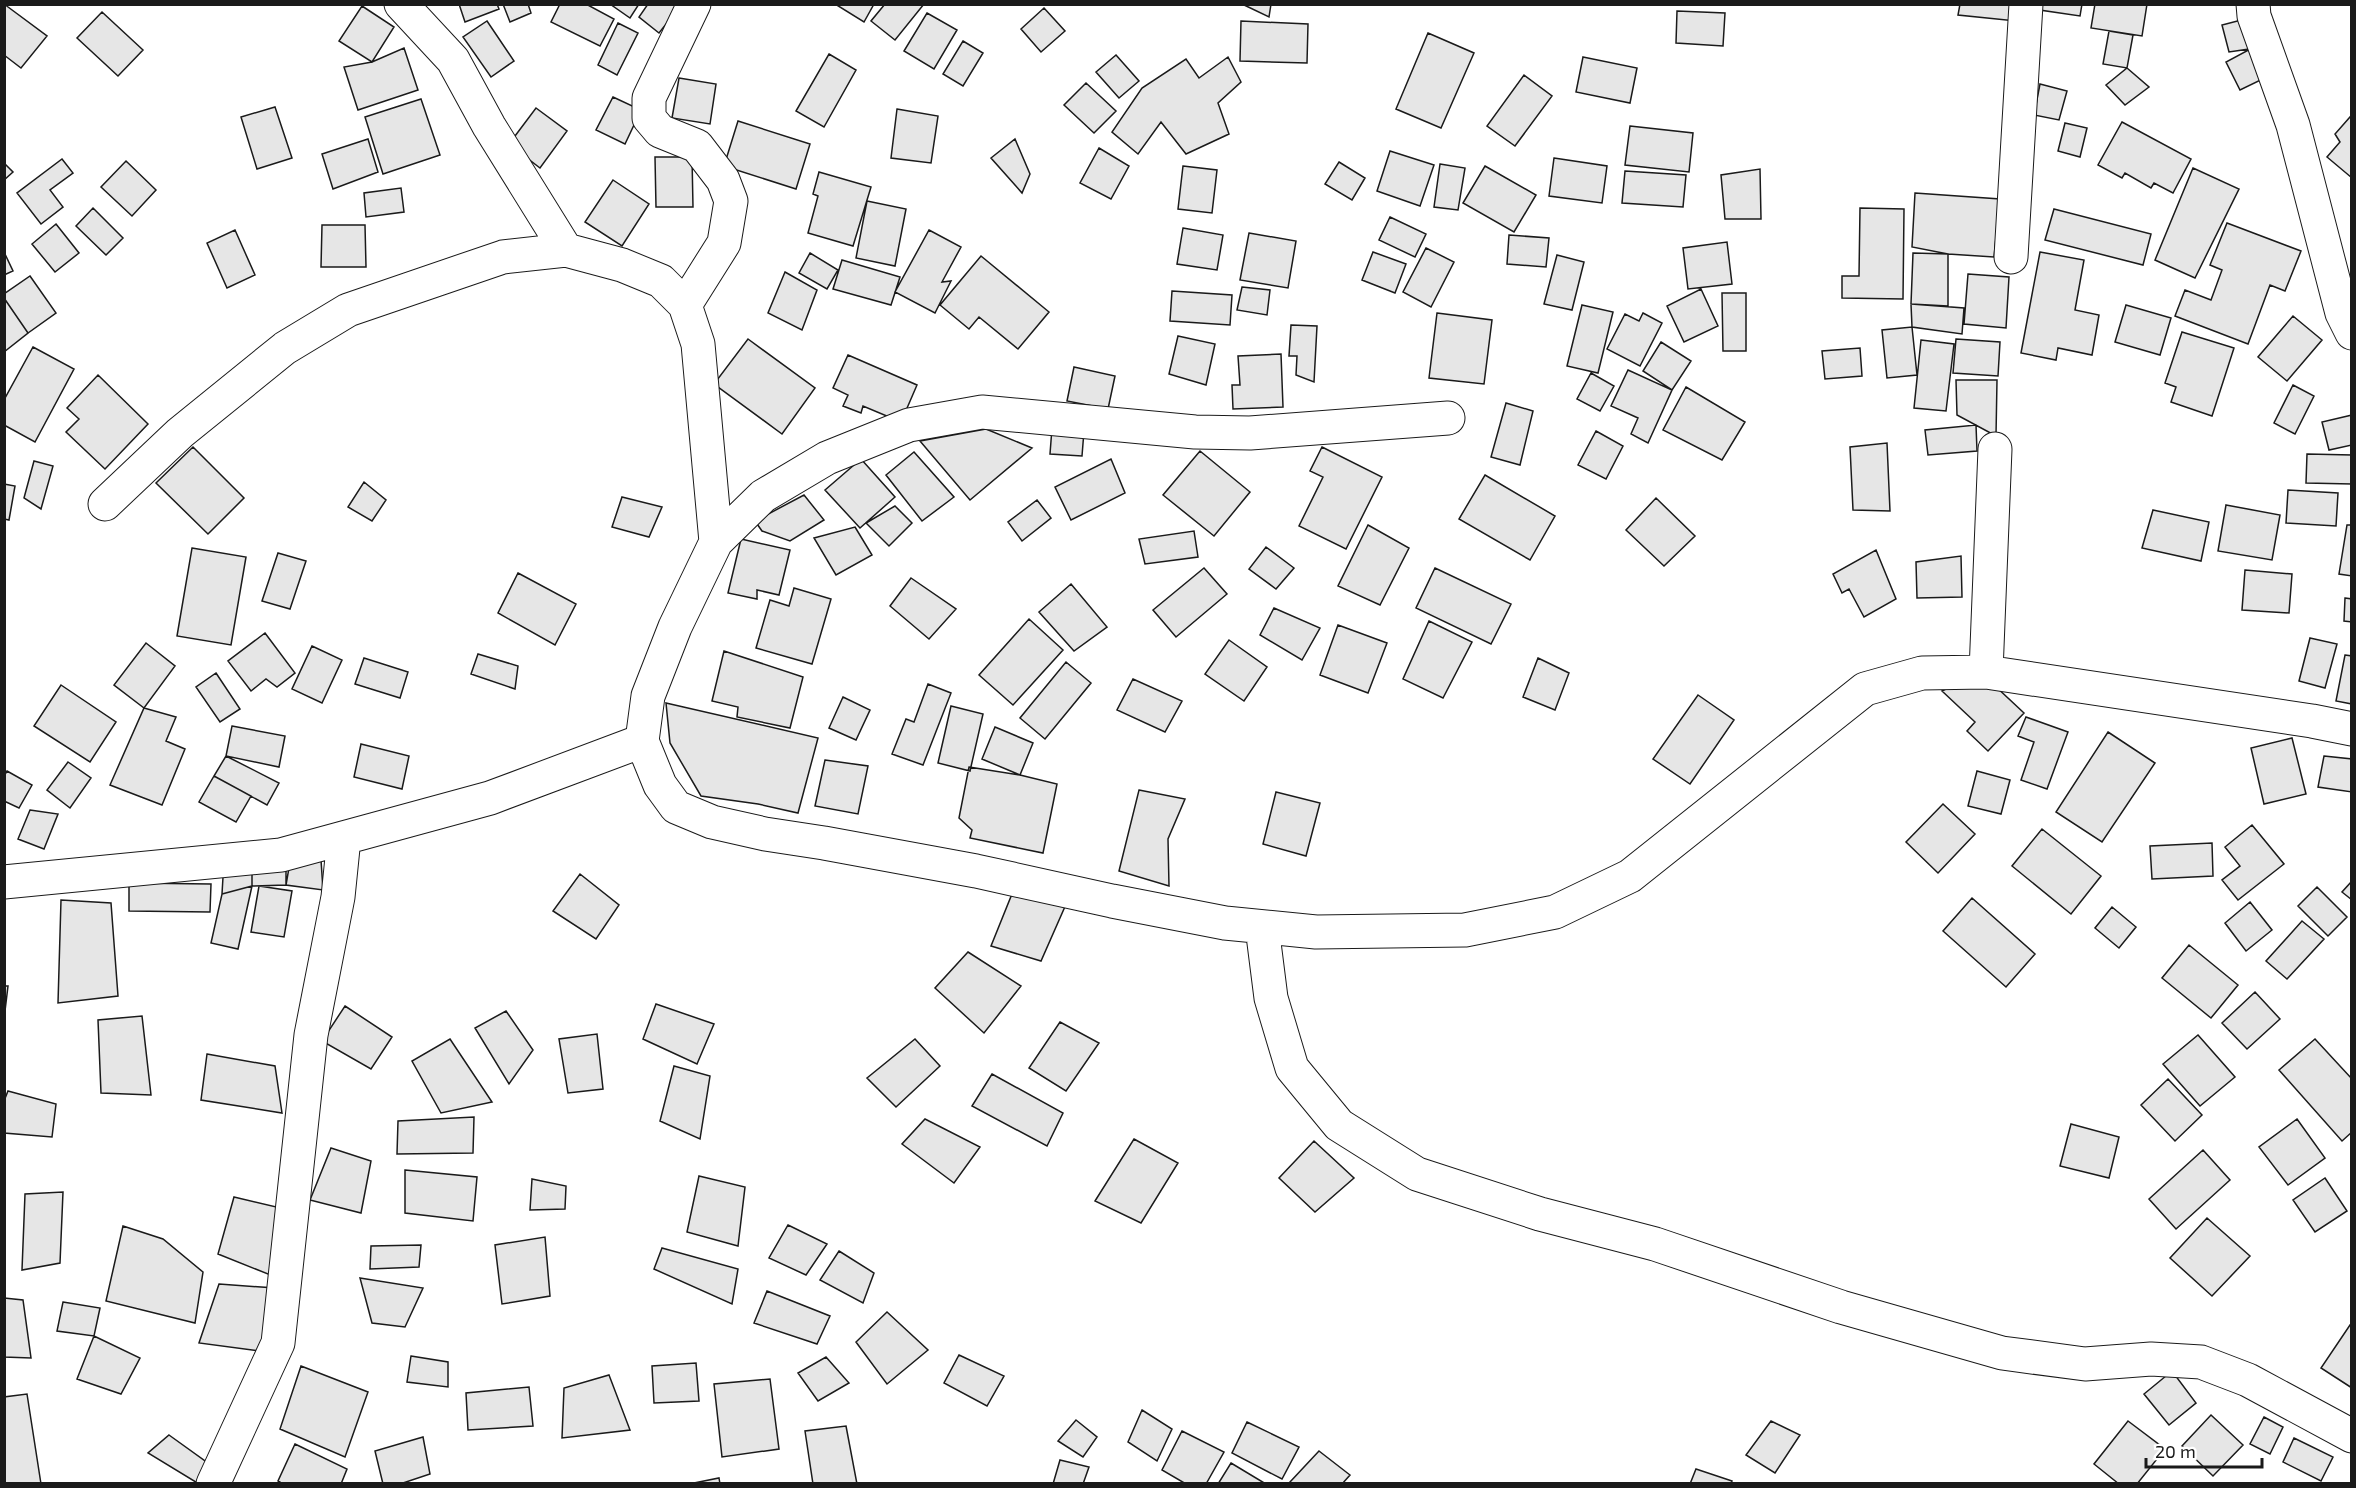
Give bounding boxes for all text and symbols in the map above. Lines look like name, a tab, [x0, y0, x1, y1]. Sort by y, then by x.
scale bar	[2146, 1431, 2262, 1469]
text: 20 m	[2155, 1440, 2196, 1462]

